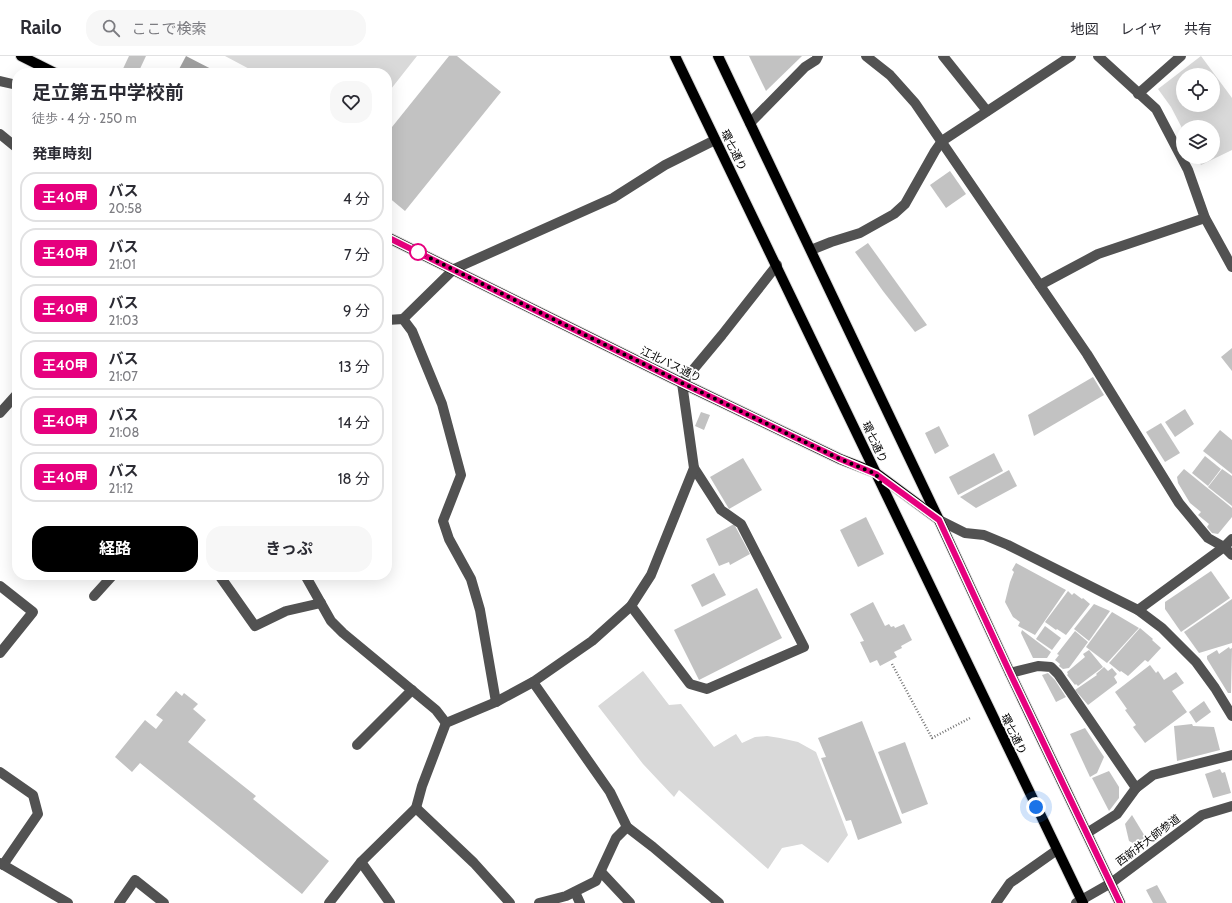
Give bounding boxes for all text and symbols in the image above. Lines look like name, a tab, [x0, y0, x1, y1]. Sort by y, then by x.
search box	[86, 10, 366, 46]
text: Railo	[20, 16, 62, 39]
icon: search	[100, 17, 122, 39]
text: ここで検索	[132, 20, 207, 38]
text: 地図	[1070, 20, 1098, 38]
text: レイヤ	[1120, 20, 1162, 38]
text: 共有	[1184, 20, 1212, 38]
map controls	[1176, 68, 1220, 164]
button: locate	[1176, 68, 1220, 112]
text: 足立第五中学校前	[32, 81, 184, 104]
button: heart	[330, 81, 372, 123]
text: 徒歩 · 4 分 · 250 m	[32, 110, 137, 126]
button: layers	[1176, 120, 1220, 164]
street label: 環七通り	[718, 127, 750, 173]
text: 発車時刻	[32, 145, 92, 163]
text: バス	[109, 182, 139, 200]
text: 王40甲	[42, 188, 89, 206]
text: 4 分	[343, 190, 370, 208]
text: 20:58	[109, 200, 142, 216]
text: バス	[109, 238, 139, 256]
unlabelled marker	[409, 243, 427, 261]
text: 王40甲	[42, 244, 89, 262]
text: 7 分	[344, 246, 370, 264]
text: 21:01	[109, 256, 136, 272]
text: バス	[109, 294, 139, 312]
text: 王40甲	[42, 300, 89, 318]
text: 9 分	[343, 302, 370, 320]
text: 21:03	[109, 312, 138, 328]
street label: 江北バス通り	[638, 343, 704, 385]
text: バス	[109, 350, 139, 368]
text: 王40甲	[42, 356, 89, 374]
text: 13 分	[339, 358, 370, 376]
text: 21:07	[109, 368, 138, 384]
text: バス	[109, 406, 139, 424]
text: 王40甲	[42, 412, 89, 430]
text: 14 分	[338, 414, 370, 432]
street label: 環七通り	[859, 419, 891, 465]
text: 21:08	[109, 424, 139, 440]
text: バス	[109, 462, 139, 480]
text: 王40甲	[42, 468, 89, 486]
text: 18 分	[338, 470, 370, 488]
text: 21:12	[109, 480, 133, 496]
button: 経路	[32, 526, 198, 572]
button: きっぷ	[206, 526, 372, 572]
street label: 環七通り	[998, 711, 1030, 757]
your location	[1026, 797, 1046, 817]
street label: 西新井大師参道	[1113, 811, 1183, 869]

